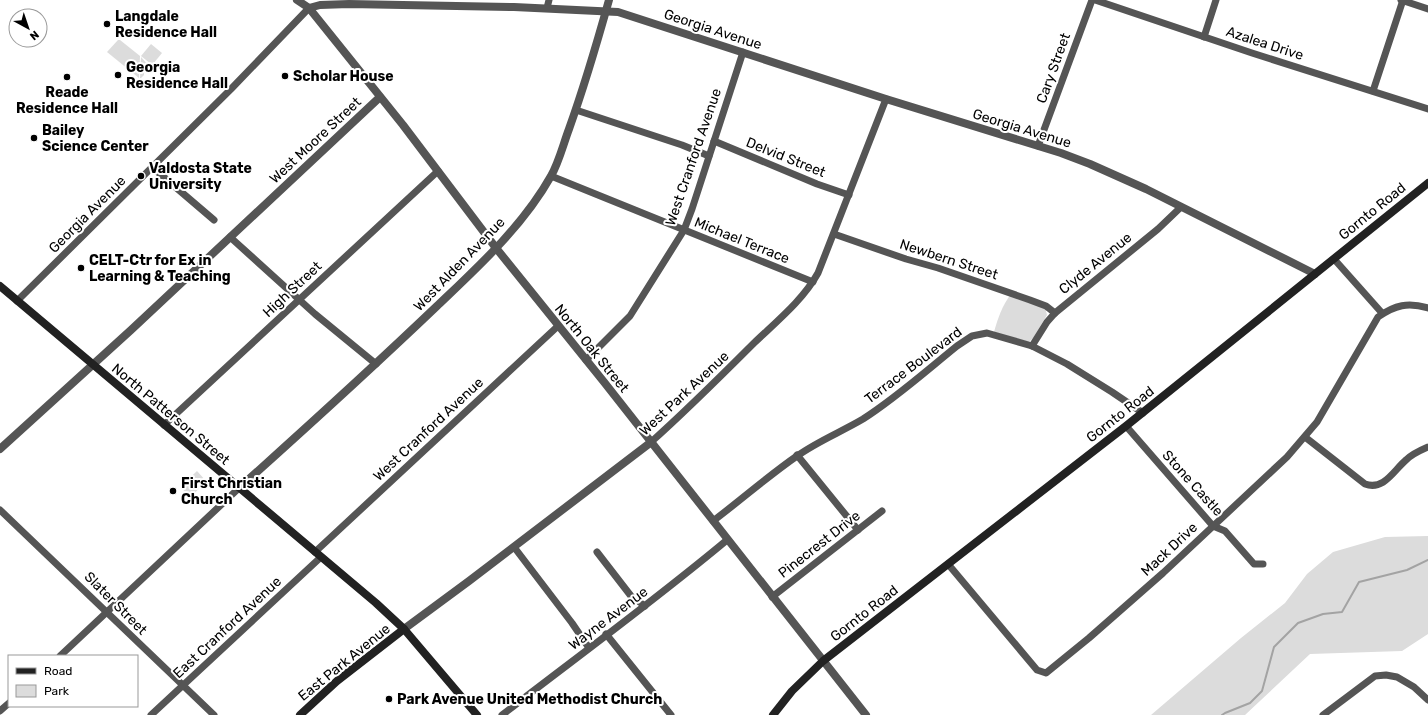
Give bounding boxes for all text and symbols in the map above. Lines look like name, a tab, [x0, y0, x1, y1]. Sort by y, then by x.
street label: Georgia Avenue	[662, 6, 764, 53]
north arrow	[8, 8, 48, 48]
place label: Langdale Residence Hall	[115, 8, 217, 41]
marker: Langdale Residence Hall	[102, 19, 112, 29]
street label: Azalea Drive	[1224, 23, 1306, 64]
text: N	[27, 28, 41, 43]
street label: Cary Street	[1033, 30, 1074, 106]
place label: Georgia Residence Hall	[126, 59, 228, 92]
place label: Scholar House	[293, 68, 394, 85]
marker: Georgia Residence Hall	[113, 70, 123, 80]
marker: Scholar House	[280, 71, 290, 81]
marker: Reade Residence Hall	[62, 72, 72, 82]
place label: Reade Residence Hall	[16, 84, 118, 117]
street label: West Cranford Avenue	[662, 86, 725, 228]
street label: West Moore Street	[266, 93, 365, 187]
street label: Georgia Avenue	[971, 105, 1073, 152]
place label: Bailey Science Center	[42, 122, 149, 155]
marker: Bailey Science Center	[29, 133, 39, 143]
street label: Delvid Street	[744, 134, 829, 181]
place label: Valdosta State University	[149, 160, 252, 193]
marker: Valdosta State University	[136, 171, 146, 181]
street label: Georgia Avenue	[45, 172, 130, 256]
street label: Gornto Road	[1335, 179, 1409, 244]
street label: West Alden Avenue	[410, 214, 509, 315]
street label: Michael Terrace	[692, 214, 792, 267]
street label: Clyde Avenue	[1056, 229, 1135, 298]
street label: Newbern Street	[897, 236, 1001, 284]
place label: CELT-Ctr for Ex in Learning & Teaching	[89, 252, 231, 285]
street label: High Street	[259, 257, 326, 321]
marker: CELT-Ctr for Ex in Learning & Teaching	[76, 263, 86, 273]
street label: North Oak Street	[551, 301, 633, 396]
street label: Terrace Boulevard	[861, 323, 965, 408]
street label: West Park Avenue	[636, 348, 733, 439]
street label: North Patterson Street	[108, 360, 233, 469]
street label: West Cranford Avenue	[370, 374, 487, 485]
street label: Gornto Road	[1083, 383, 1158, 446]
street label: Stone Castle	[1159, 447, 1227, 520]
place label: First Christian Church	[181, 475, 282, 508]
marker: First Christian Church	[168, 486, 178, 496]
street label: Pinecrest Drive	[775, 507, 864, 582]
street label: Mack Drive	[1138, 519, 1201, 580]
street label: Slater Street	[81, 568, 151, 639]
street label: East Cranford Avenue	[170, 573, 285, 682]
street label: Gornto Road	[827, 582, 902, 645]
street label: Wayne Avenue	[565, 583, 651, 654]
street label: East Park Avenue	[295, 620, 394, 705]
legend	[8, 655, 138, 707]
text: Road	[44, 664, 72, 678]
text: Park	[44, 684, 70, 698]
place label: Park Avenue United Methodist Church	[397, 691, 662, 708]
marker: Park Avenue United Methodist Church	[384, 694, 394, 704]

